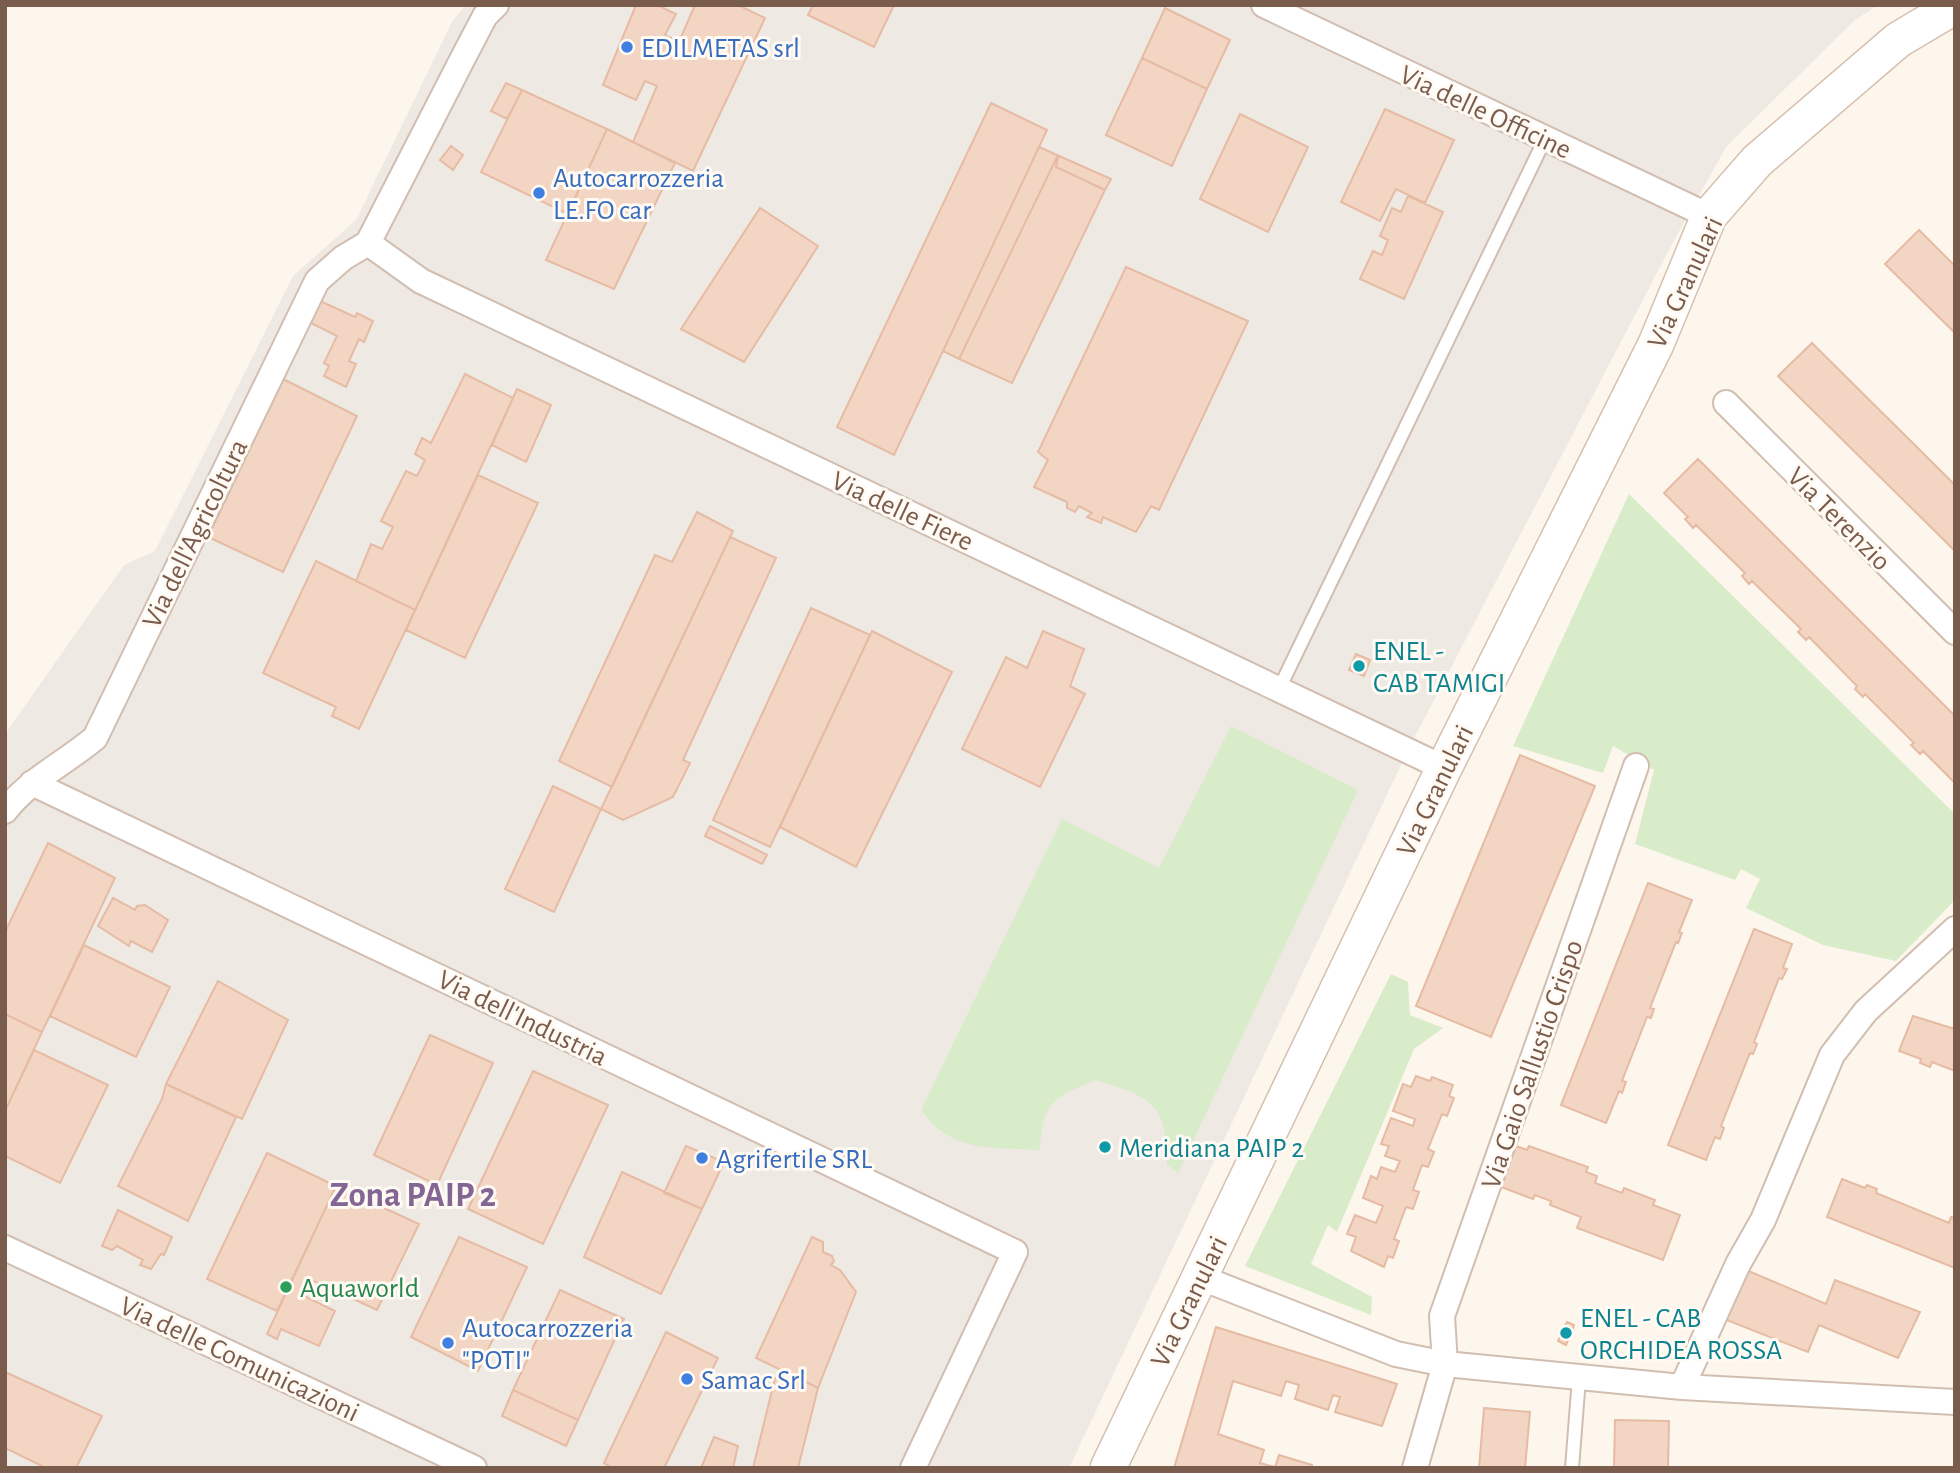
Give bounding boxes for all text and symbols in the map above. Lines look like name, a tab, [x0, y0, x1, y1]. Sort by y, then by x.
place label: EDILMETAS srl	[641, 35, 800, 63]
marker: EDILMETAS srl	[619, 39, 635, 55]
street label: Via delle Officine	[1395, 61, 1575, 165]
place label: Autocarrozzeria LE.FO car	[553, 165, 724, 225]
marker: Autocarrozzeria LE.FO car	[531, 185, 547, 201]
street label: Via Granulari	[1643, 213, 1728, 353]
street label: Via dell'Agricoltura	[138, 435, 254, 633]
street label: Via Terenzio	[1782, 462, 1896, 576]
street label: Via delle Fiere	[827, 467, 977, 557]
place label: ENEL - CAB TAMIGI	[1373, 638, 1505, 698]
marker: ENEL - CAB TAMIGI	[1351, 658, 1367, 674]
street label: Via Granulari	[1392, 721, 1479, 861]
street label: Via Gaio Sallustio Crispo	[1477, 937, 1589, 1193]
street label: Via dell'Industria	[433, 966, 611, 1072]
place label: Meridiana PAIP 2	[1119, 1135, 1304, 1163]
marker: Meridiana PAIP 2	[1097, 1139, 1113, 1155]
place label: Agrifertile SRL	[716, 1146, 872, 1174]
marker: Agrifertile SRL	[694, 1150, 710, 1166]
district label: Zona PAIP 2	[330, 1178, 496, 1213]
street label: Via Granulari	[1146, 1232, 1233, 1372]
place label: Aquaworld	[300, 1275, 419, 1303]
marker: Aquaworld	[278, 1279, 294, 1295]
street label: Via delle Comunicazioni	[115, 1292, 363, 1428]
place label: ENEL - CAB ORCHIDEA ROSSA	[1580, 1305, 1782, 1365]
place label: Autocarrozzeria "POTI"	[462, 1315, 633, 1375]
marker: ENEL - CAB ORCHIDEA ROSSA	[1558, 1325, 1574, 1341]
marker: Autocarrozzeria "POTI"	[440, 1335, 456, 1351]
place label: Samac Srl	[701, 1367, 806, 1395]
marker: Samac Srl	[679, 1371, 695, 1387]

